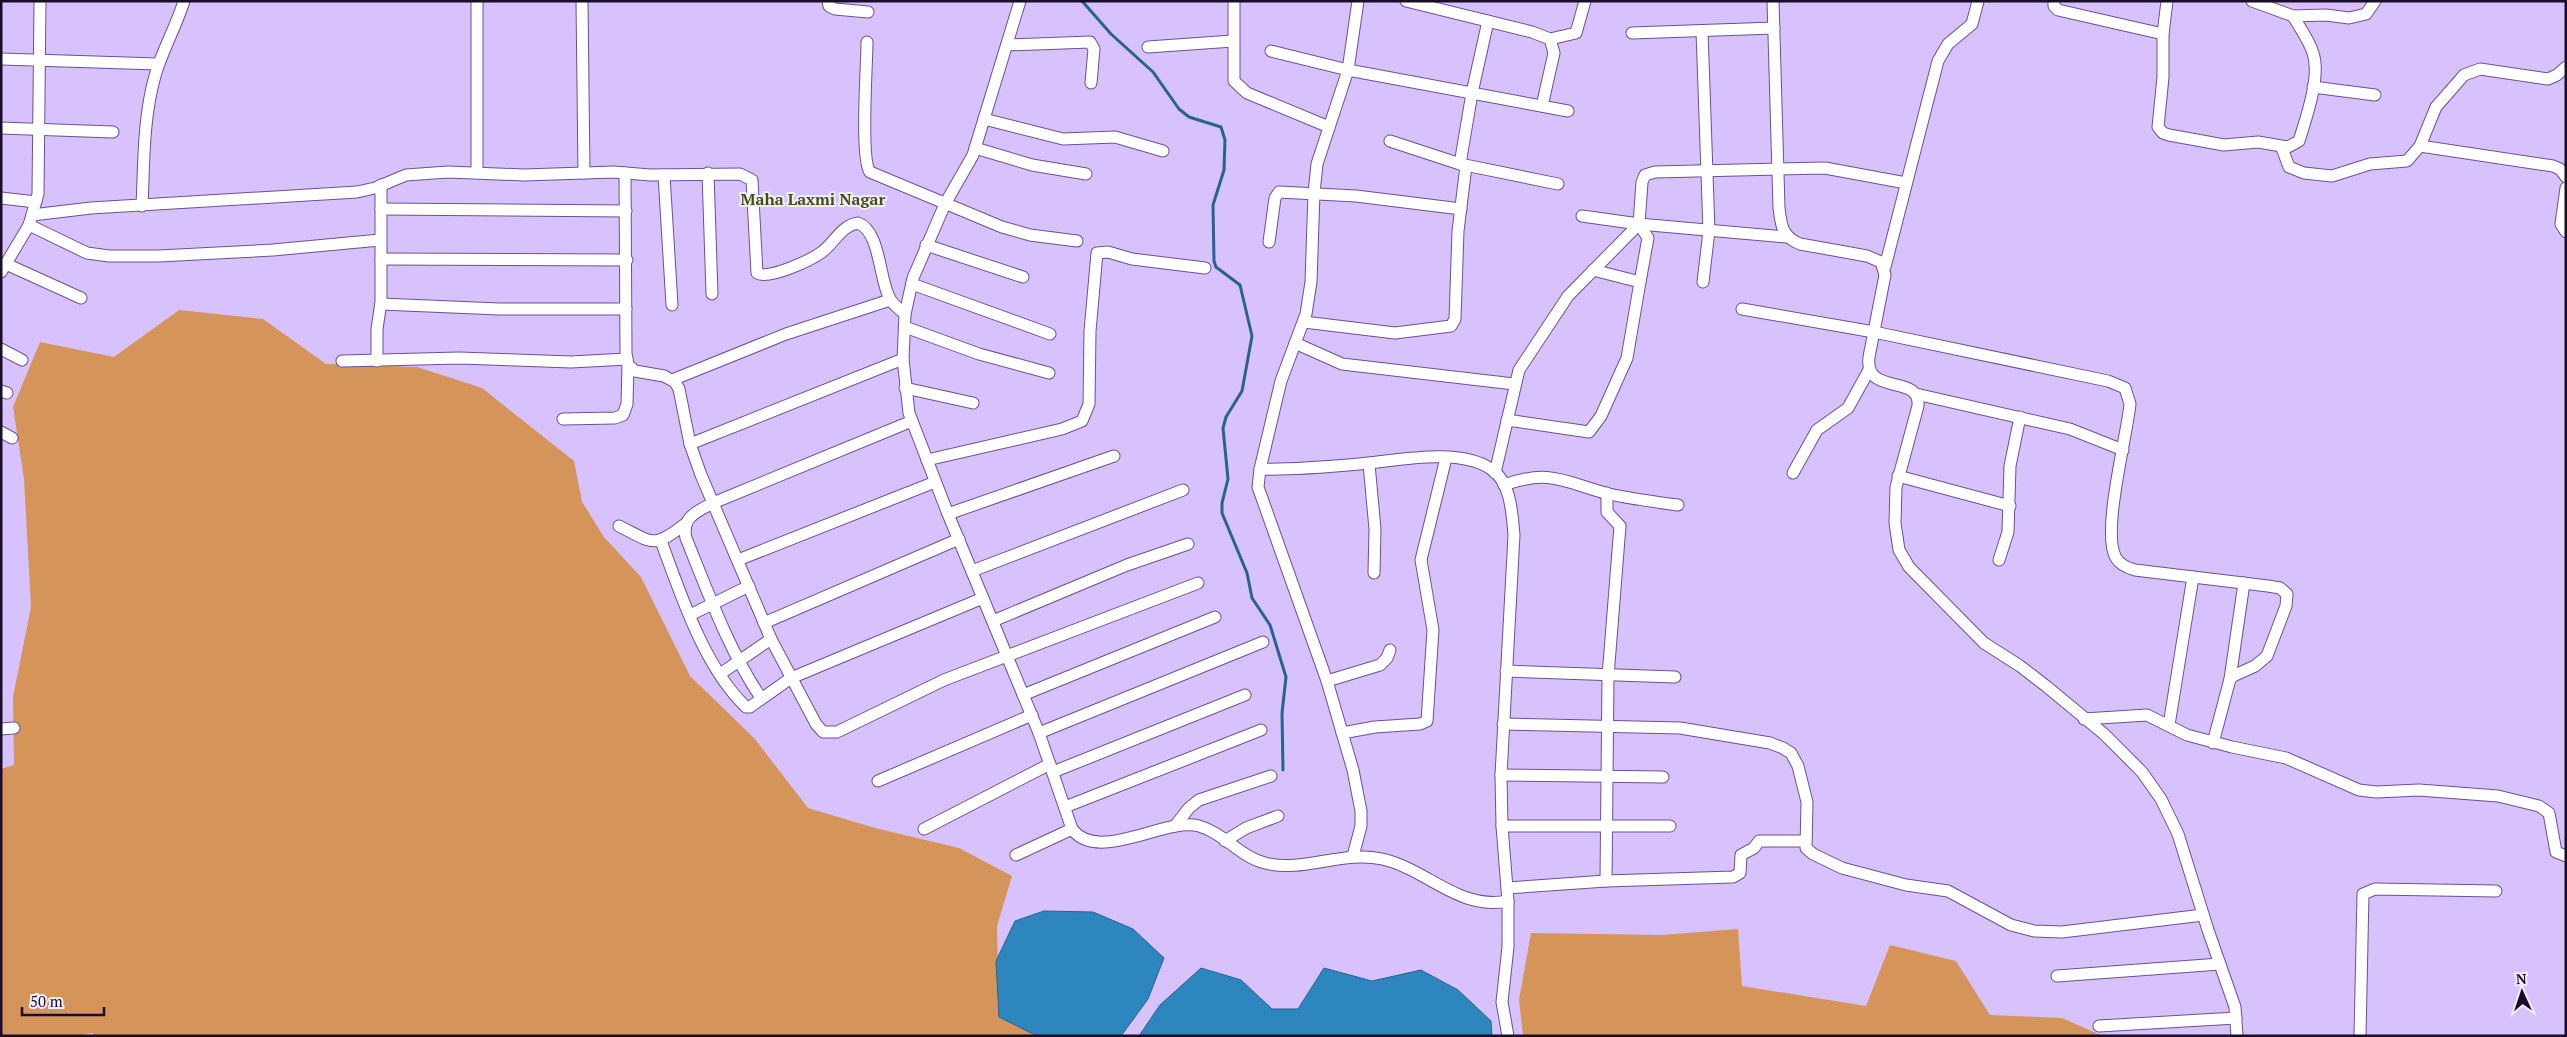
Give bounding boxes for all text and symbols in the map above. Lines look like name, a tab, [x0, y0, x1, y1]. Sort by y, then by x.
district label: Maha Laxmi Nagar	[741, 188, 885, 210]
north arrow	[2497, 967, 2547, 1017]
text: N	[2515, 969, 2527, 988]
scale bar	[22, 984, 105, 1016]
text: 50 m	[30, 991, 63, 1011]

